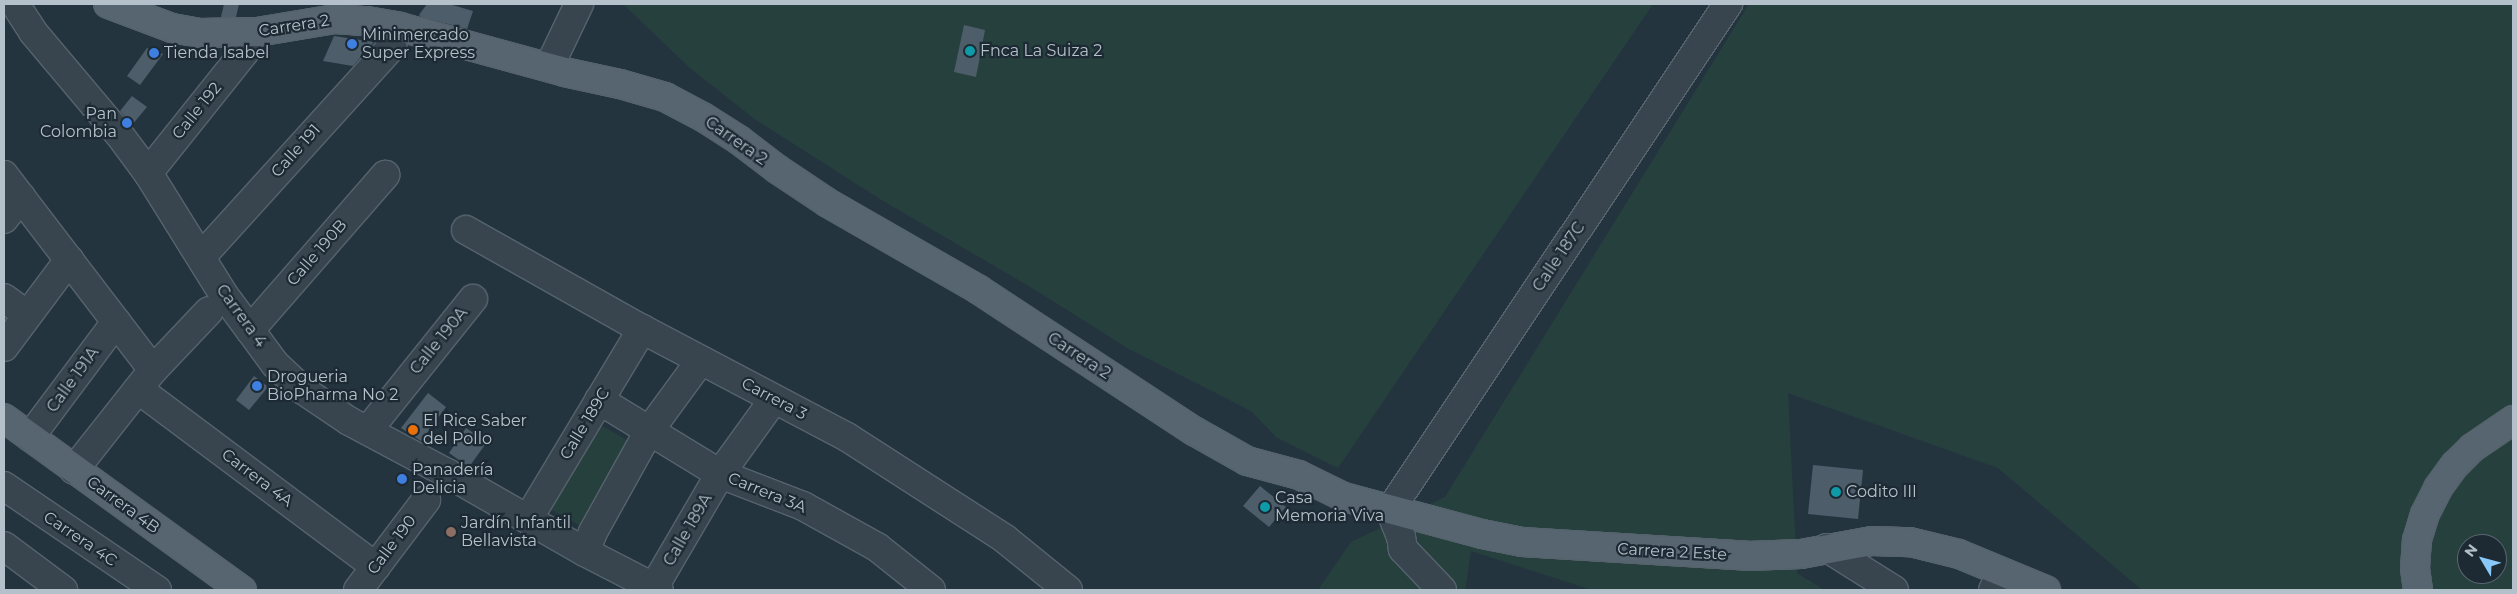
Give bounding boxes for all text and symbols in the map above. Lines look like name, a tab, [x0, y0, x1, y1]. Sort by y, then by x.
street label: Carrera 2	[257, 11, 331, 41]
place label: Minimercado Super Express	[362, 25, 475, 63]
marker: Minimercado Super Express	[346, 38, 358, 50]
place label: Fnca La Suiza 2	[980, 41, 1102, 61]
place label: Tienda Isabel	[164, 43, 269, 63]
marker: Fnca La Suiza 2	[964, 45, 976, 57]
marker: Tienda Isabel	[148, 47, 160, 59]
street label: Calle 192	[168, 79, 226, 143]
place label: Pan Colombia	[40, 104, 117, 142]
street label: Carrera 2	[701, 113, 771, 169]
marker: Pan Colombia	[121, 117, 133, 129]
street label: Calle 191	[267, 121, 325, 181]
street label: Calle 190B	[283, 216, 351, 290]
street label: Calle 187C	[1529, 219, 1589, 295]
street label: Carrera 4	[212, 281, 270, 351]
street label: Calle 190A	[406, 304, 472, 378]
street label: Carrera 2	[1044, 329, 1114, 383]
street label: Calle 191A	[43, 344, 103, 416]
place label: Drogueria BioPharma No 2	[267, 367, 398, 405]
street label: Carrera 3	[738, 374, 810, 424]
marker: Drogueria BioPharma No 2	[251, 380, 263, 392]
street label: Calle 189C	[556, 385, 614, 463]
place label: El Rice Saber del Pollo	[423, 411, 527, 449]
marker: El Rice Saber del Pollo	[407, 424, 419, 436]
street label: Carrera 4A	[218, 445, 296, 511]
place label: Panadería Delicia	[412, 460, 493, 498]
street label: Carrera 3A	[725, 469, 809, 517]
street label: Carrera 4B	[83, 472, 163, 538]
marker: Panadería Delicia	[396, 473, 408, 485]
place label: Codito III	[1846, 482, 1917, 502]
marker: Codito III	[1830, 486, 1842, 498]
place label: Casa Memoria Viva	[1275, 488, 1384, 526]
street label: Calle 189A	[660, 490, 716, 570]
marker: Casa Memoria Viva	[1259, 501, 1271, 513]
street label: Carrera 4C	[40, 507, 120, 571]
street label: Calle 190	[363, 512, 421, 578]
place label: Jardín Infantil Bellavista	[461, 513, 571, 551]
marker: Jardín Infantil Bellavista	[445, 526, 457, 538]
north arrow	[2457, 534, 2507, 584]
street label: Carrera 2 Este	[1617, 540, 1727, 564]
text: N	[2460, 541, 2481, 561]

